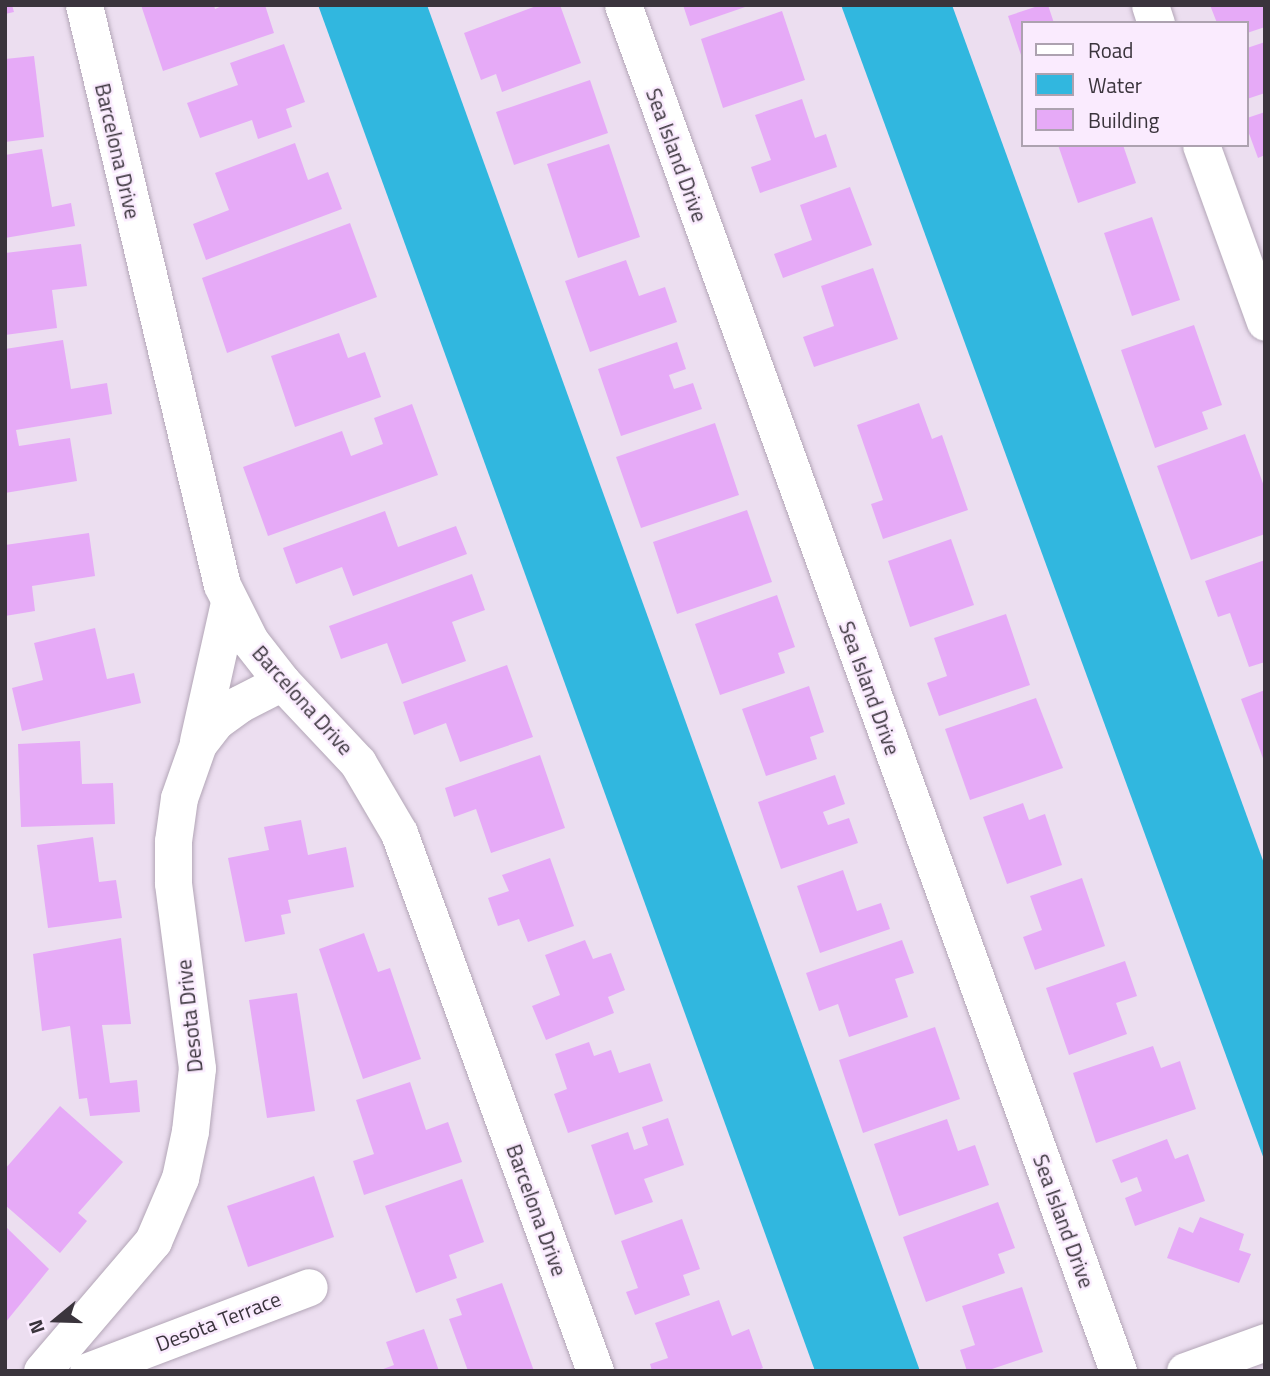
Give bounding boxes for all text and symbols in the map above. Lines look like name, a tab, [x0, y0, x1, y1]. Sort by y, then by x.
legend	[1021, 21, 1249, 147]
text: Road	[1088, 34, 1133, 66]
text: Water	[1088, 69, 1142, 101]
street label: Barcelona Drive	[90, 81, 146, 221]
street label: Sea Island Drive	[641, 85, 713, 225]
text: Building	[1088, 104, 1159, 136]
street label: Sea Island Drive	[834, 618, 906, 758]
street label: Barcelona Drive	[247, 640, 359, 760]
street label: Desota Drive	[171, 958, 207, 1074]
street label: Barcelona Drive	[501, 1141, 573, 1279]
street label: Sea Island Drive	[1028, 1151, 1100, 1291]
north arrow	[21, 1285, 91, 1355]
street label: Desota Terrace	[152, 1286, 284, 1356]
text: N	[20, 1316, 52, 1338]

